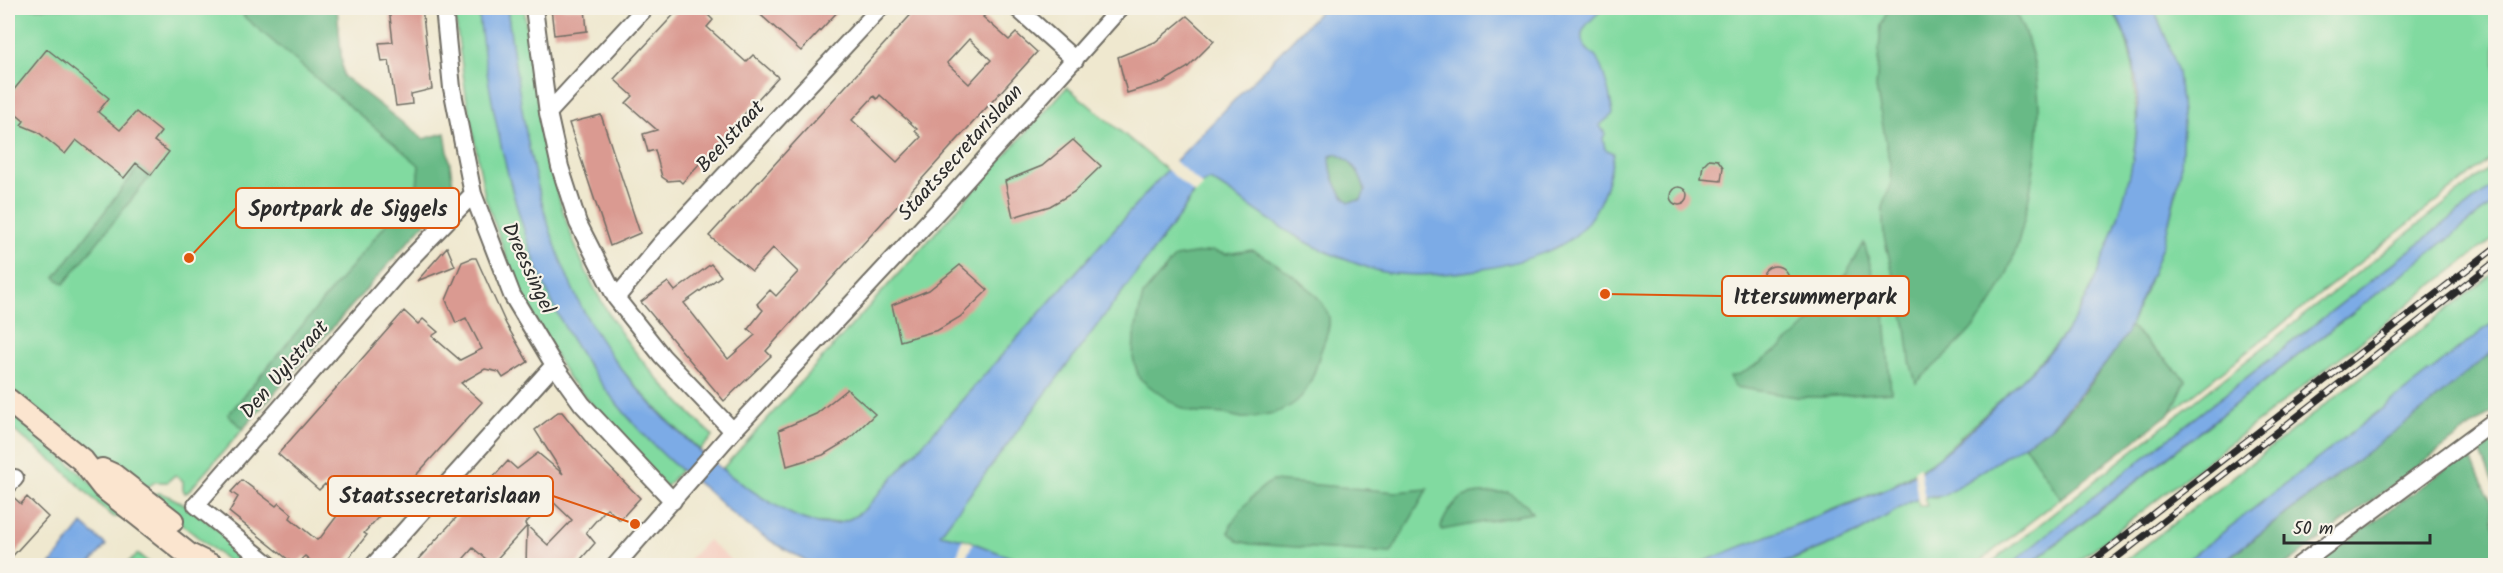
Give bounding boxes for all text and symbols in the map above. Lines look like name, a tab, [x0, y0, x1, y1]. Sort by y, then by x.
street label: Staatssecretarislaan	[890, 77, 1032, 229]
street label: Beelstraat	[689, 92, 774, 181]
callout: Sportpark de Siggels	[236, 188, 459, 228]
text: Sportpark de Siggels	[248, 193, 448, 228]
street label: Dreessingel	[492, 217, 563, 320]
callout: Ittersummerpark	[1722, 276, 1909, 316]
text: Ittersummerpark	[1734, 281, 1898, 316]
street label: Den Uylstraat	[233, 312, 338, 427]
callout: Staatssecretarislaan	[328, 476, 553, 516]
text: Staatssecretarislaan	[340, 480, 540, 515]
scale bar	[2284, 507, 2430, 545]
text: 50 m	[2293, 515, 2333, 544]

